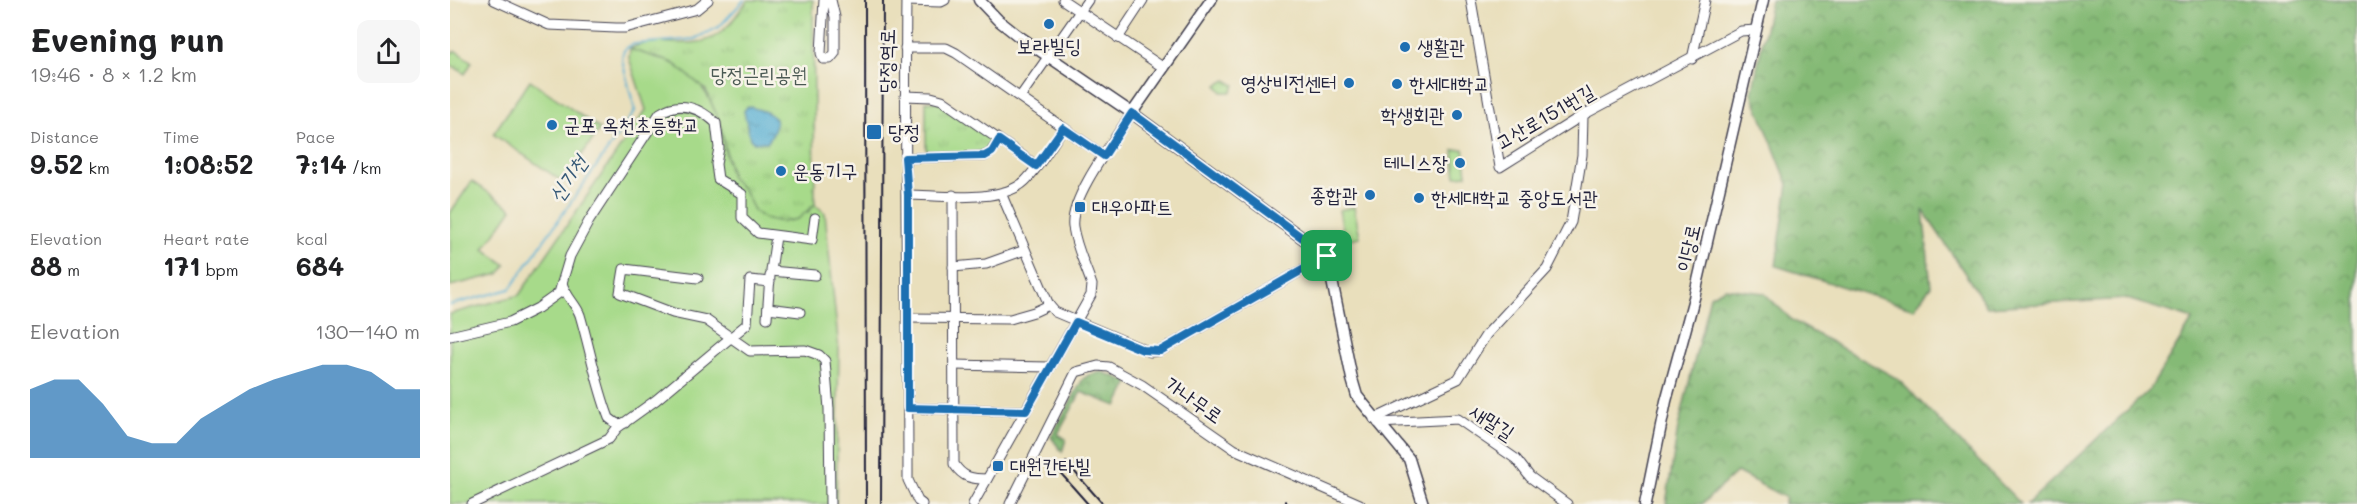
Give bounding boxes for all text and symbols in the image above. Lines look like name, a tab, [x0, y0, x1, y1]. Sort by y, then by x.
text: Evening run	[30, 17, 224, 60]
marker: 보라빌딩	[1042, 17, 1056, 31]
button: share	[357, 20, 420, 83]
street label: 당정역로	[872, 29, 900, 93]
place label: 보라빌딩	[1017, 32, 1081, 58]
place label: 생활관	[1417, 33, 1465, 59]
marker: 생활관	[1398, 40, 1412, 54]
text: 19:46 · 8 × 1.2 km	[30, 61, 197, 87]
park label: 당정근린공원	[711, 61, 807, 87]
place label: 영상비전센터	[1240, 69, 1337, 95]
place label: 한세대학교	[1409, 70, 1489, 96]
marker: 영상비전센터	[1342, 76, 1356, 90]
marker: 한세대학교	[1390, 77, 1404, 91]
street label: 고산로151번길	[1490, 77, 1599, 155]
place label: 학생회관	[1381, 101, 1445, 127]
marker: 학생회관	[1450, 108, 1464, 122]
place label: 군포 옥천초등학교	[564, 111, 699, 137]
marker: 군포 옥천초등학교	[545, 118, 559, 132]
place label: 당정	[888, 118, 920, 144]
marker: 당정	[865, 123, 883, 141]
text: Distance	[30, 126, 99, 147]
text: Time	[163, 126, 199, 147]
text: Pace	[296, 126, 335, 147]
text: 9.52	[30, 147, 83, 181]
text: 1:08:52	[163, 147, 254, 181]
text: 7:14	[296, 147, 347, 181]
water label: 신기천	[541, 148, 594, 207]
place label: 테니스장	[1384, 149, 1448, 175]
marker: 테니스장	[1453, 156, 1467, 170]
text: km	[83, 157, 110, 178]
text: /km	[347, 157, 382, 178]
place label: 운동기구	[793, 157, 857, 183]
marker: 운동기구	[774, 164, 788, 178]
place label: 종합관	[1310, 181, 1358, 207]
place label: 한세대학교 중앙도서관	[1431, 184, 1598, 210]
marker: 종합관	[1363, 188, 1377, 202]
marker: 한세대학교 중앙도서관	[1412, 191, 1426, 205]
place label: 대우아파트	[1092, 193, 1172, 219]
marker: 대우아파트	[1073, 200, 1087, 214]
street label: 이당로	[1669, 221, 1705, 274]
text: Elevation	[30, 228, 102, 249]
text: Heart rate	[163, 228, 249, 249]
text: kcal	[296, 228, 328, 249]
pin	[1301, 230, 1352, 281]
icon: arrive	[1310, 239, 1343, 272]
text: 88	[30, 249, 62, 283]
text: 171	[163, 249, 201, 283]
text: 684	[296, 249, 344, 283]
text: m	[62, 259, 80, 280]
text: bpm	[201, 259, 238, 280]
text: Elevation	[30, 318, 120, 344]
text: 130–140 m	[315, 318, 420, 344]
street label: 가나무로	[1161, 370, 1228, 428]
street label: 새말길	[1465, 397, 1520, 445]
place label: 대원칸타빌	[1010, 452, 1091, 478]
marker: 대원칸타빌	[991, 459, 1005, 473]

